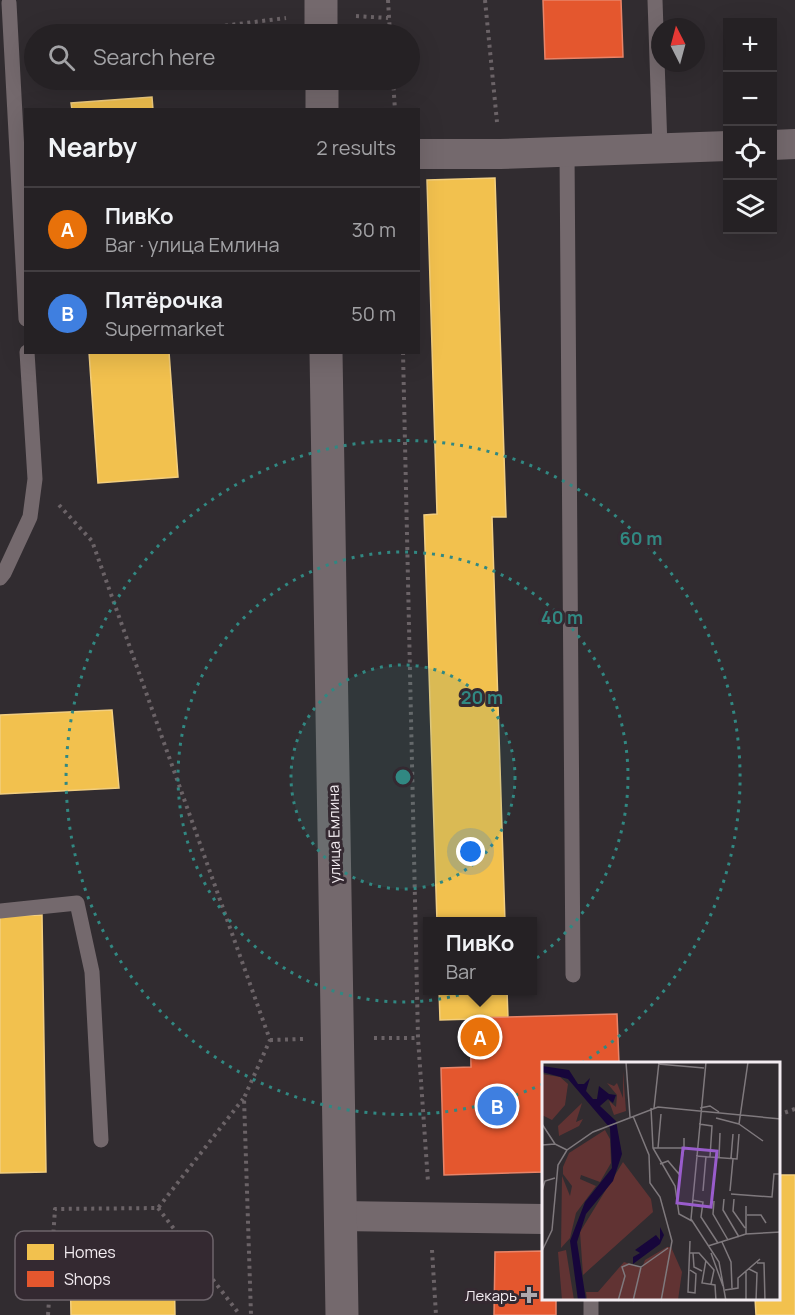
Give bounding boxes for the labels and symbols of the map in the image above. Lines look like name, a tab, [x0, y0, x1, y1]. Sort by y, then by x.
north arrow	[651, 18, 705, 72]
text: 60 m	[620, 526, 662, 550]
text: 40 m	[541, 605, 583, 629]
text: 20 m	[461, 685, 503, 709]
centre of rings	[393, 767, 413, 787]
street label: улица Емлина	[323, 784, 345, 884]
your location	[456, 837, 485, 866]
pin: A	[460, 1014, 500, 1060]
inset map	[542, 1062, 780, 1300]
pin: B	[478, 1084, 516, 1128]
legend	[15, 1231, 213, 1300]
text: Homes	[64, 1241, 116, 1263]
text: Shops	[64, 1268, 111, 1290]
place label: Лекарь	[465, 1285, 517, 1306]
marker: Лекарь	[522, 1288, 536, 1302]

